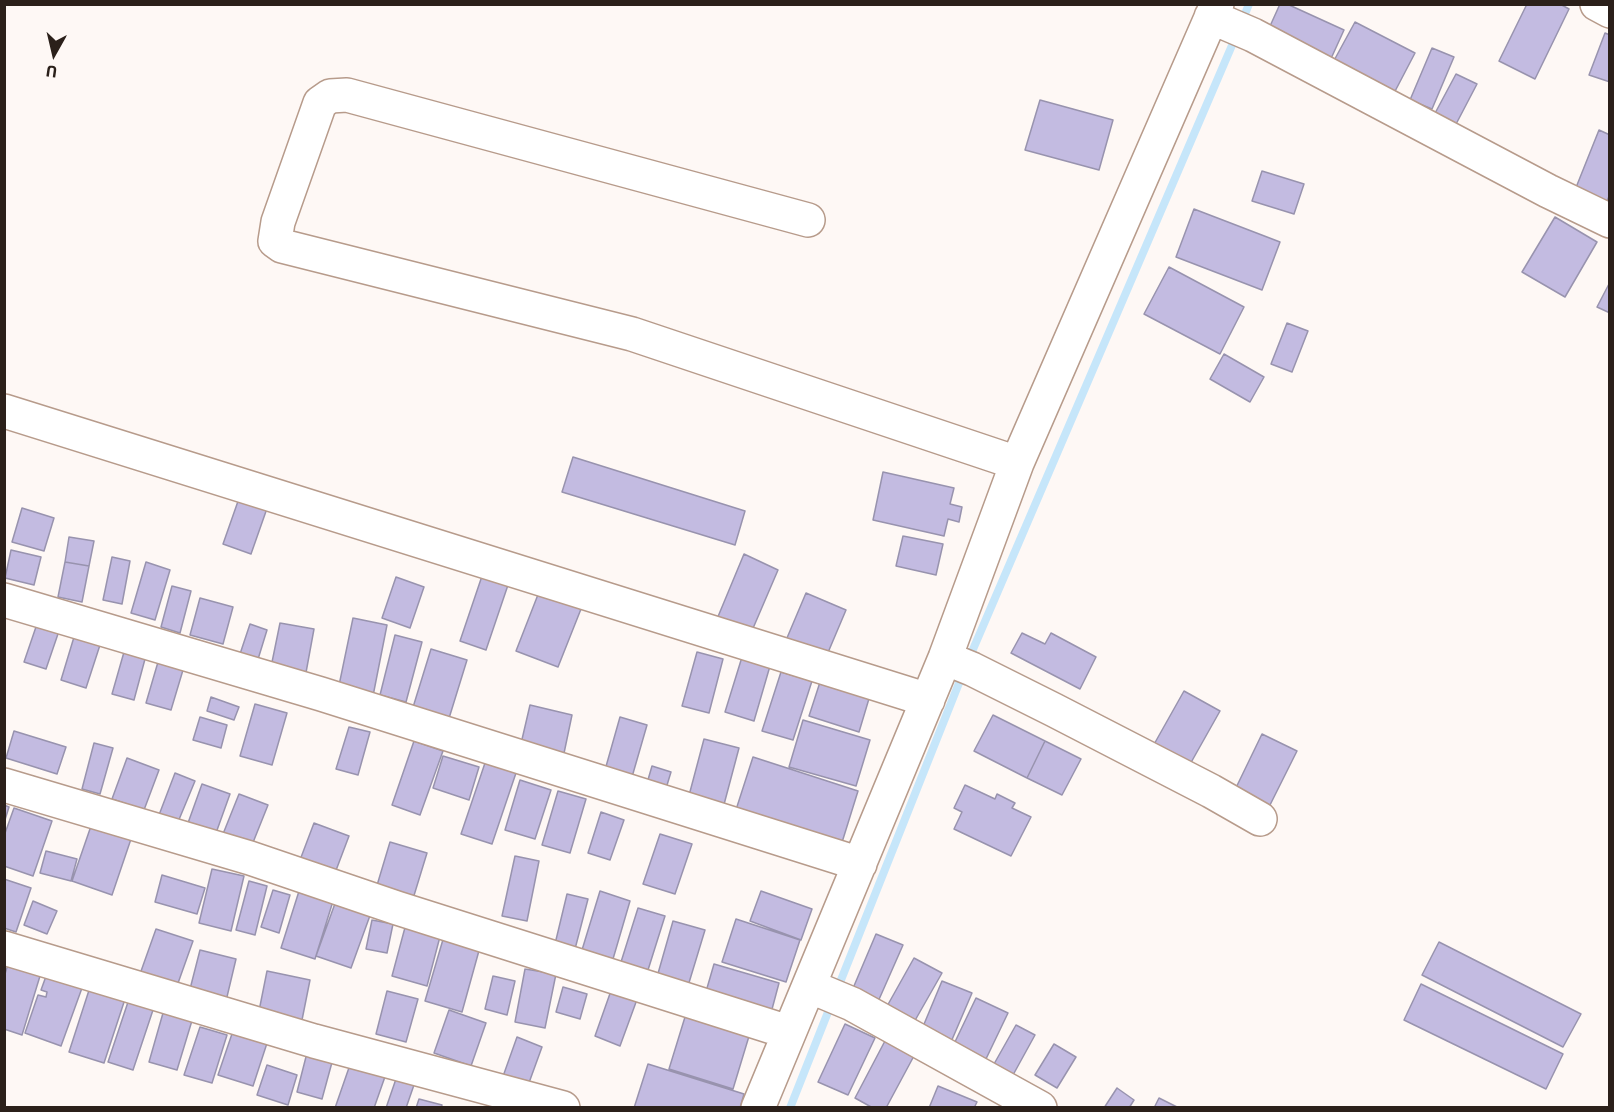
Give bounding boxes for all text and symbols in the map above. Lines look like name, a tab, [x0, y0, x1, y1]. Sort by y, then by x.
north arrow	[24, 24, 84, 84]
text: U	[45, 62, 58, 82]

